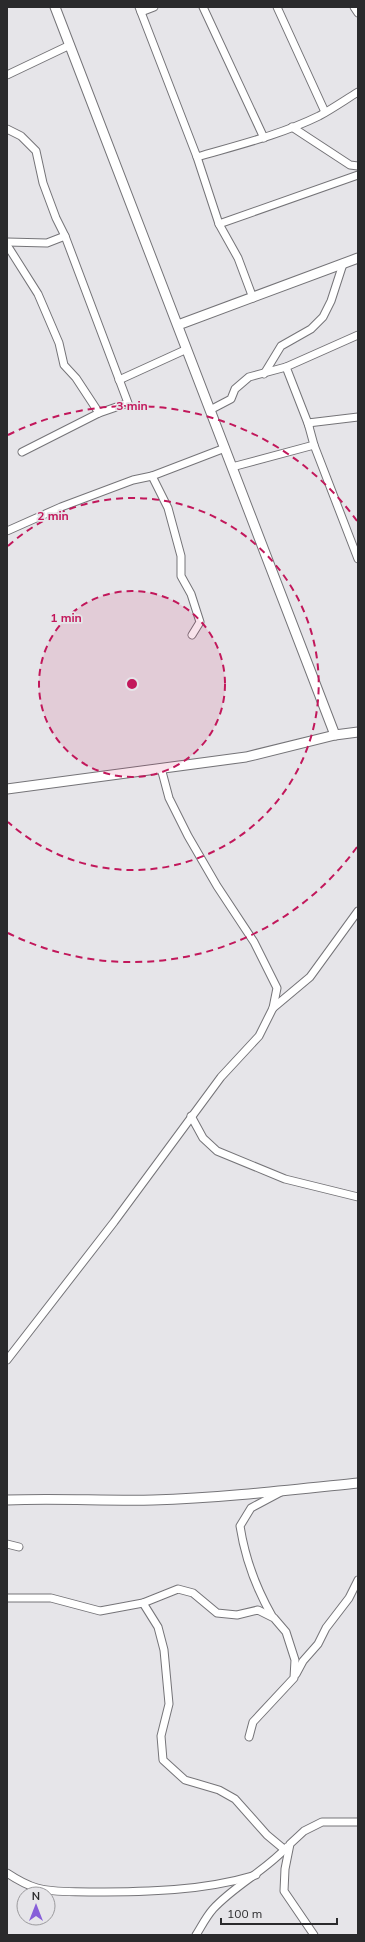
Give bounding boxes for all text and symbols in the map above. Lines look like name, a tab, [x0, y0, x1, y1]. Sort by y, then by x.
text: 3 min	[116, 398, 148, 413]
text: 2 min	[37, 508, 69, 523]
text: 1 min	[50, 610, 82, 625]
centre of rings	[125, 677, 139, 691]
north arrow	[16, 1886, 56, 1926]
text: N	[32, 1889, 40, 1903]
scale bar	[221, 1900, 337, 1926]
text: 100 m	[227, 1906, 262, 1921]

